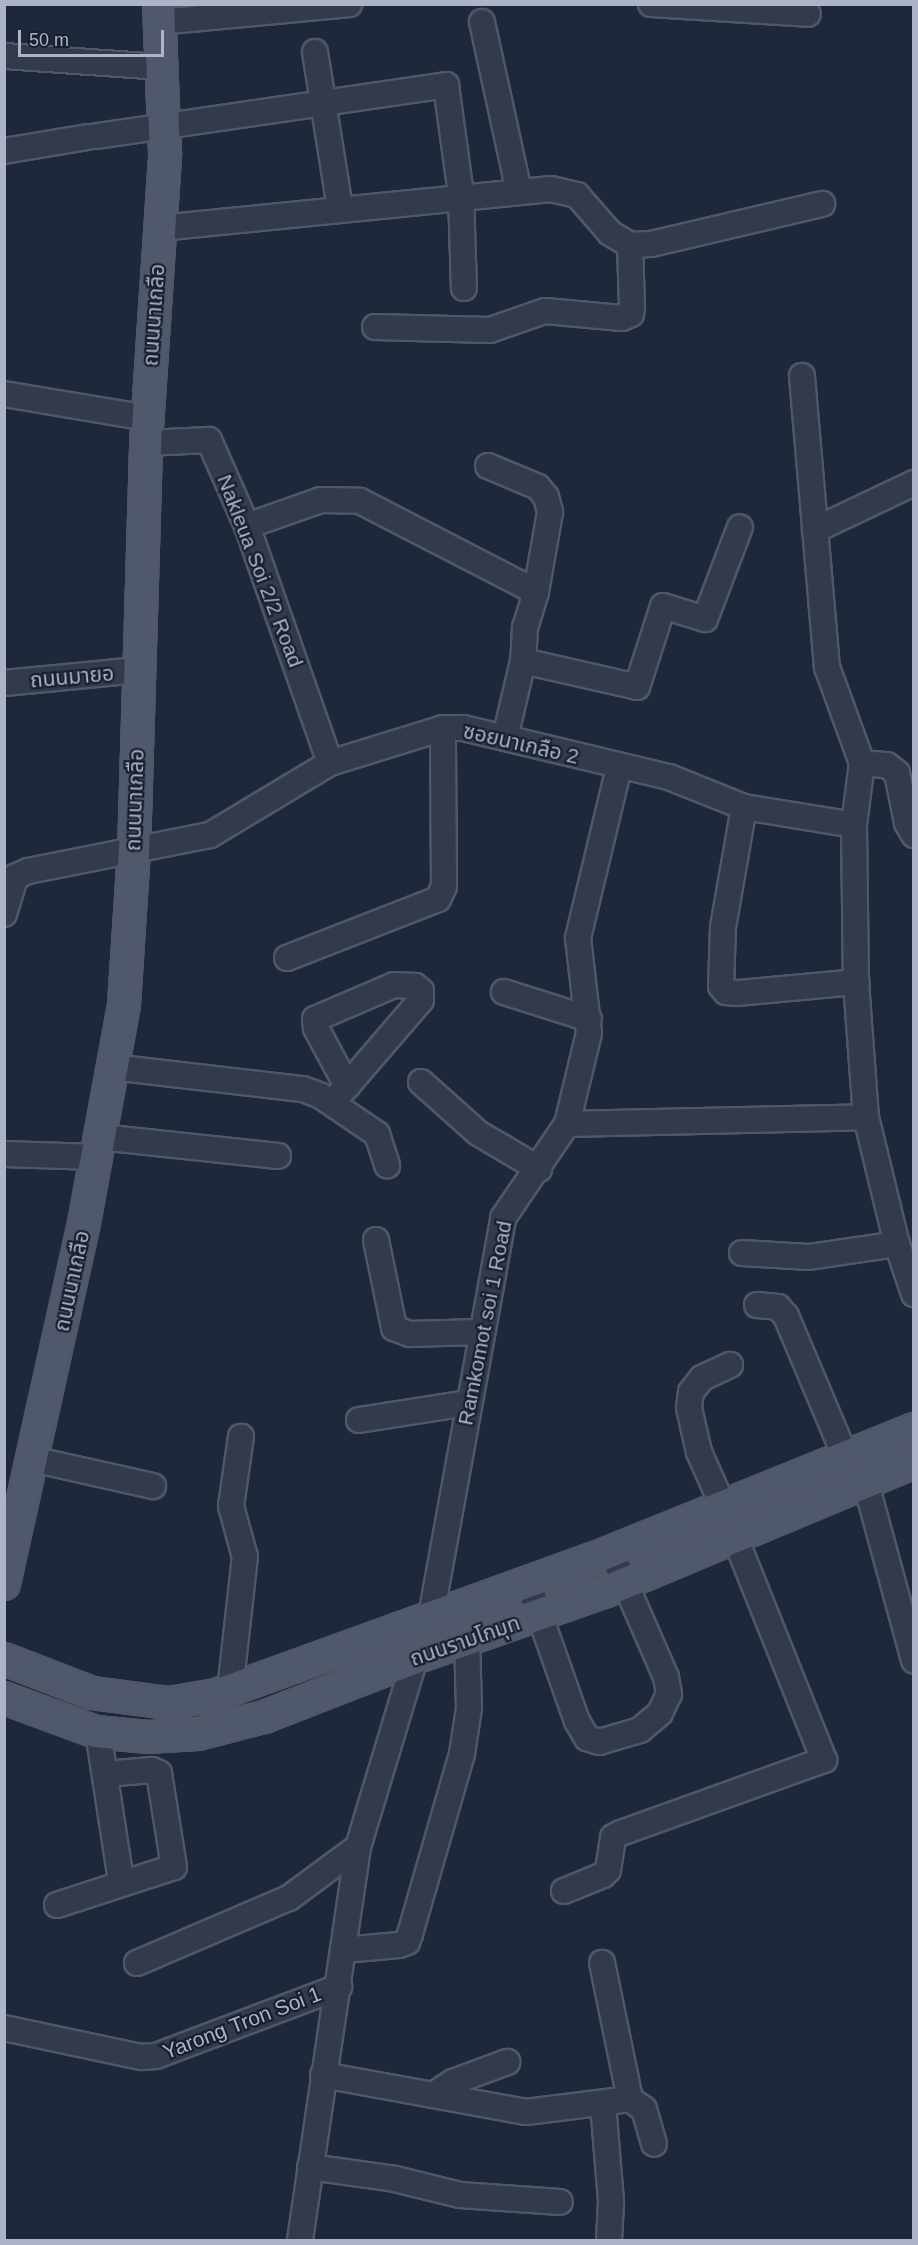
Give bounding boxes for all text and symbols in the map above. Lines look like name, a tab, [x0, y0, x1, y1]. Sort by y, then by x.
scale bar	[21, 18, 166, 56]
text: 50 m	[29, 30, 69, 50]
street label: ถนนนาเกลือ	[138, 263, 170, 367]
street label: Nakleua Soi 2/2 Road	[212, 471, 308, 671]
street label: ถนนมายอ	[29, 661, 115, 693]
street label: ซอยนาเกลือ 2	[461, 718, 581, 770]
street label: ถนนนาเกลือ	[121, 748, 149, 852]
street label: Ramkomot soi 1 Road	[453, 1219, 517, 1427]
street label: ถนนนาเกลือ	[49, 1228, 95, 1334]
street label: ถนนรามโกมุท	[407, 1610, 523, 1672]
street label: Yarong Tron Soi 1	[159, 1981, 325, 2065]

